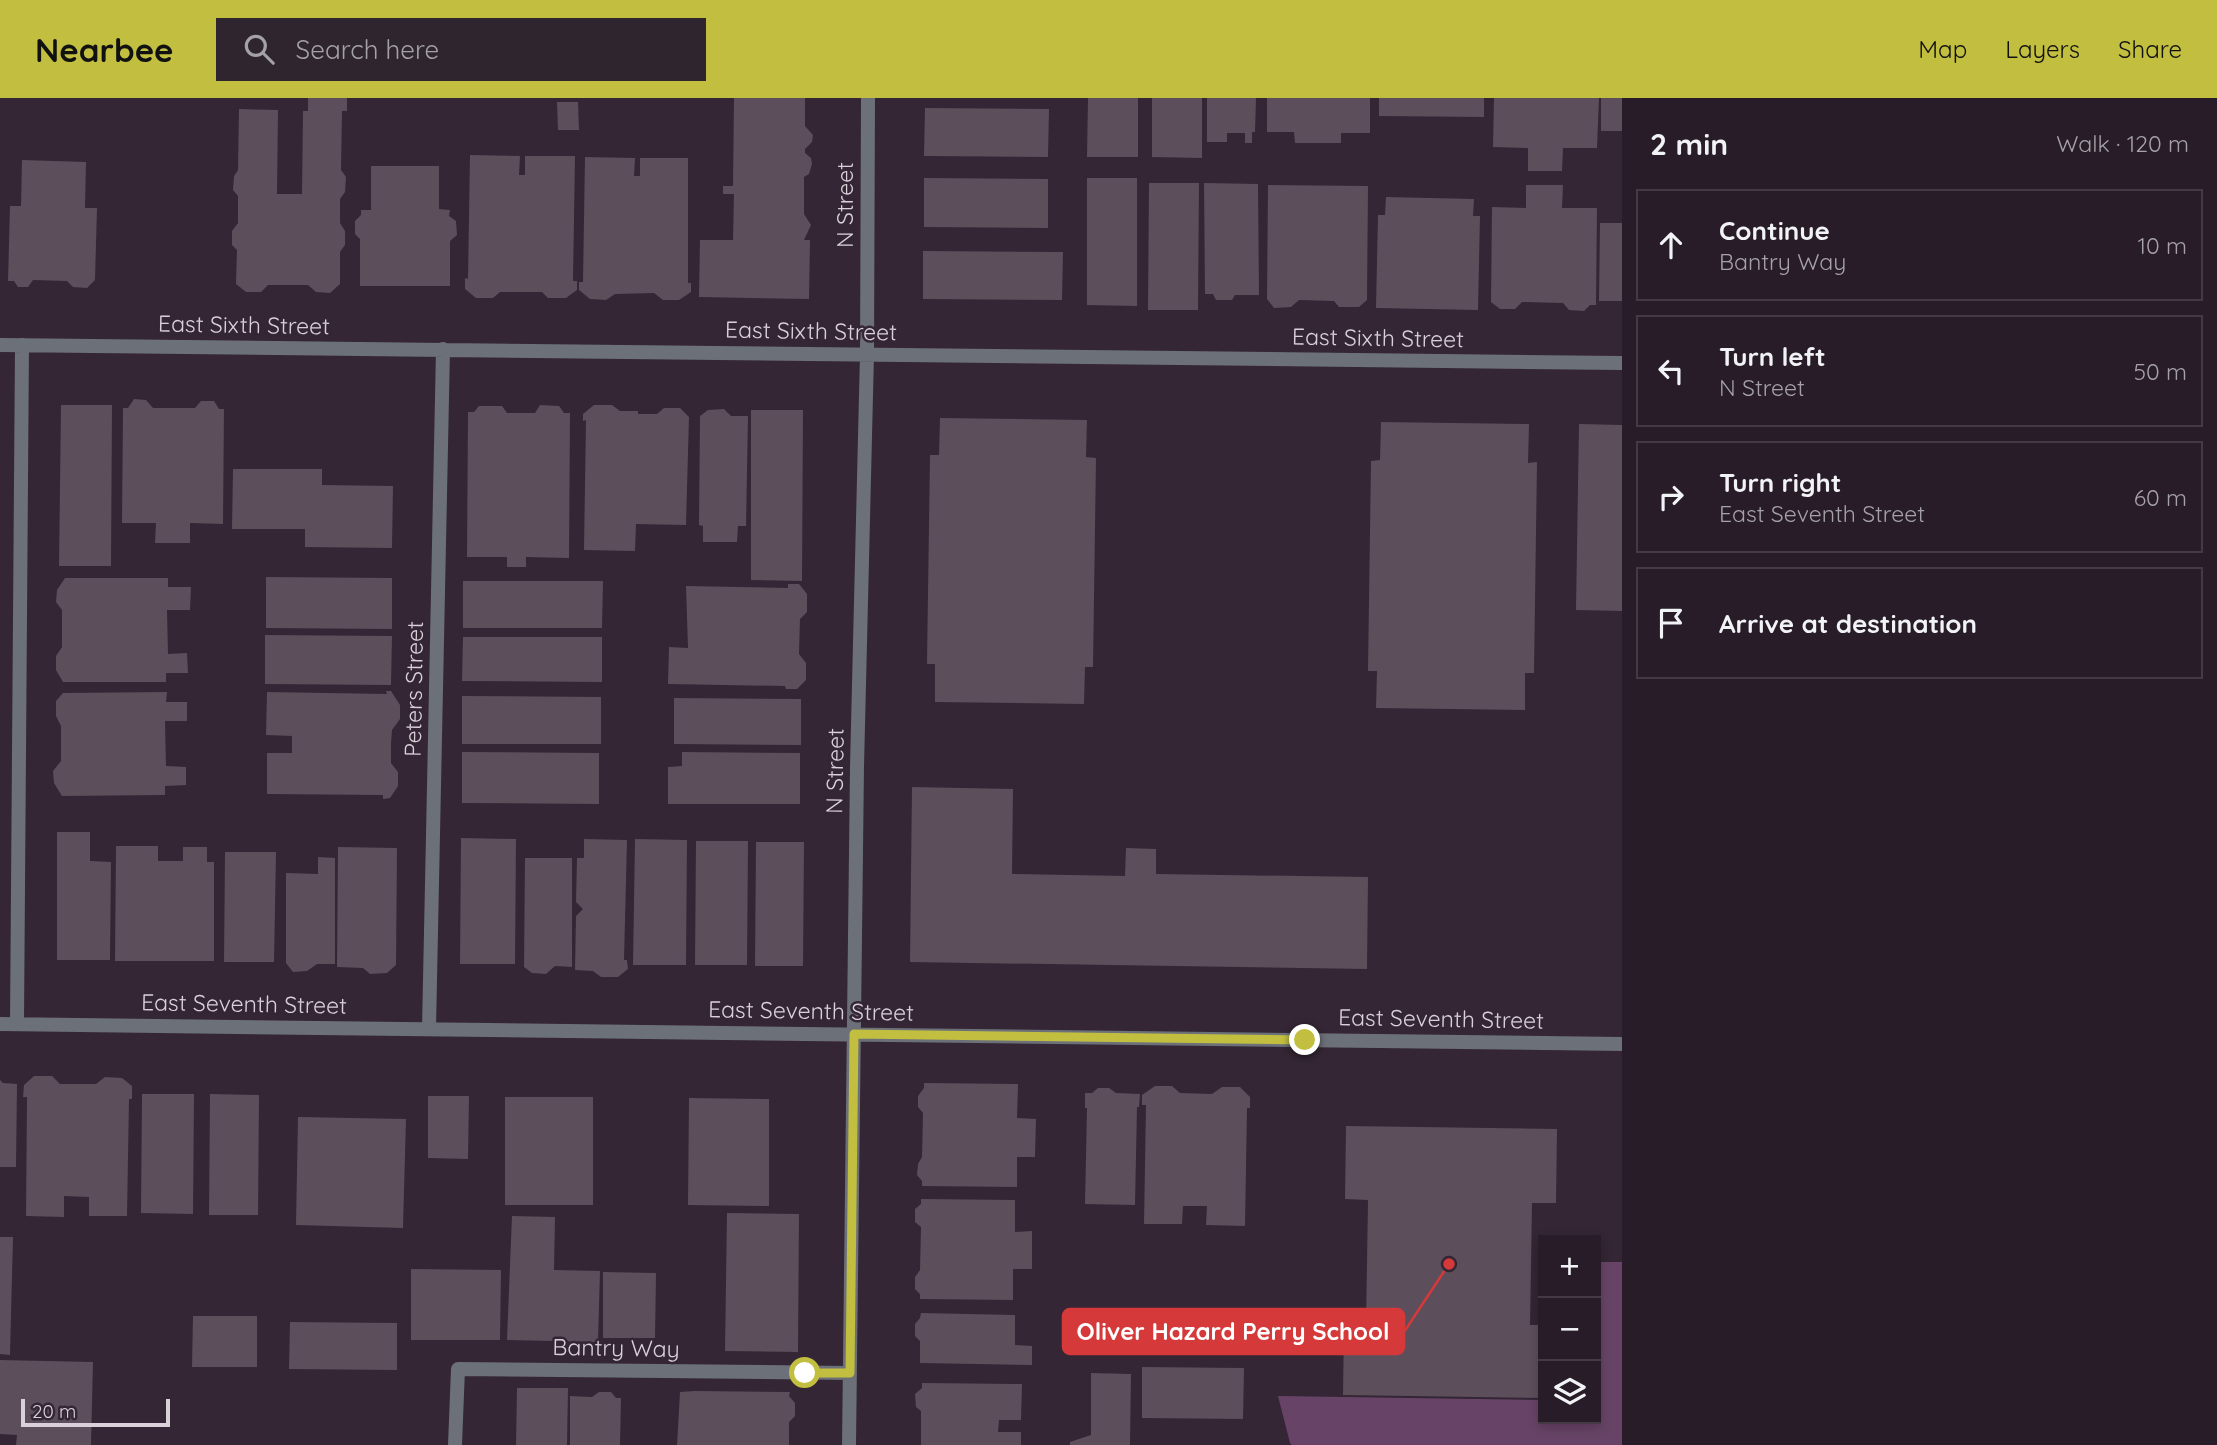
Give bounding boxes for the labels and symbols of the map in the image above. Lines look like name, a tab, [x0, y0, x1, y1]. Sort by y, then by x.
street label: N Street	[830, 162, 859, 248]
street label: East Sixth Street	[158, 309, 330, 341]
street label: East Sixth Street	[725, 315, 897, 347]
street label: East Sixth Street	[1292, 322, 1464, 354]
street label: Peters Street	[398, 621, 429, 757]
street label: N Street	[819, 728, 850, 814]
street label: East Seventh Street	[141, 987, 347, 1020]
street label: East Seventh Street	[708, 994, 914, 1027]
street label: East Seventh Street	[1338, 1002, 1544, 1035]
route end	[1289, 1024, 1320, 1055]
callout: Oliver Hazard Perry School	[1063, 1309, 1404, 1354]
text: Oliver Hazard Perry School	[1076, 1316, 1390, 1346]
street label: Bantry Way	[552, 1332, 680, 1363]
route start	[789, 1357, 820, 1388]
scale bar	[21, 1396, 170, 1428]

